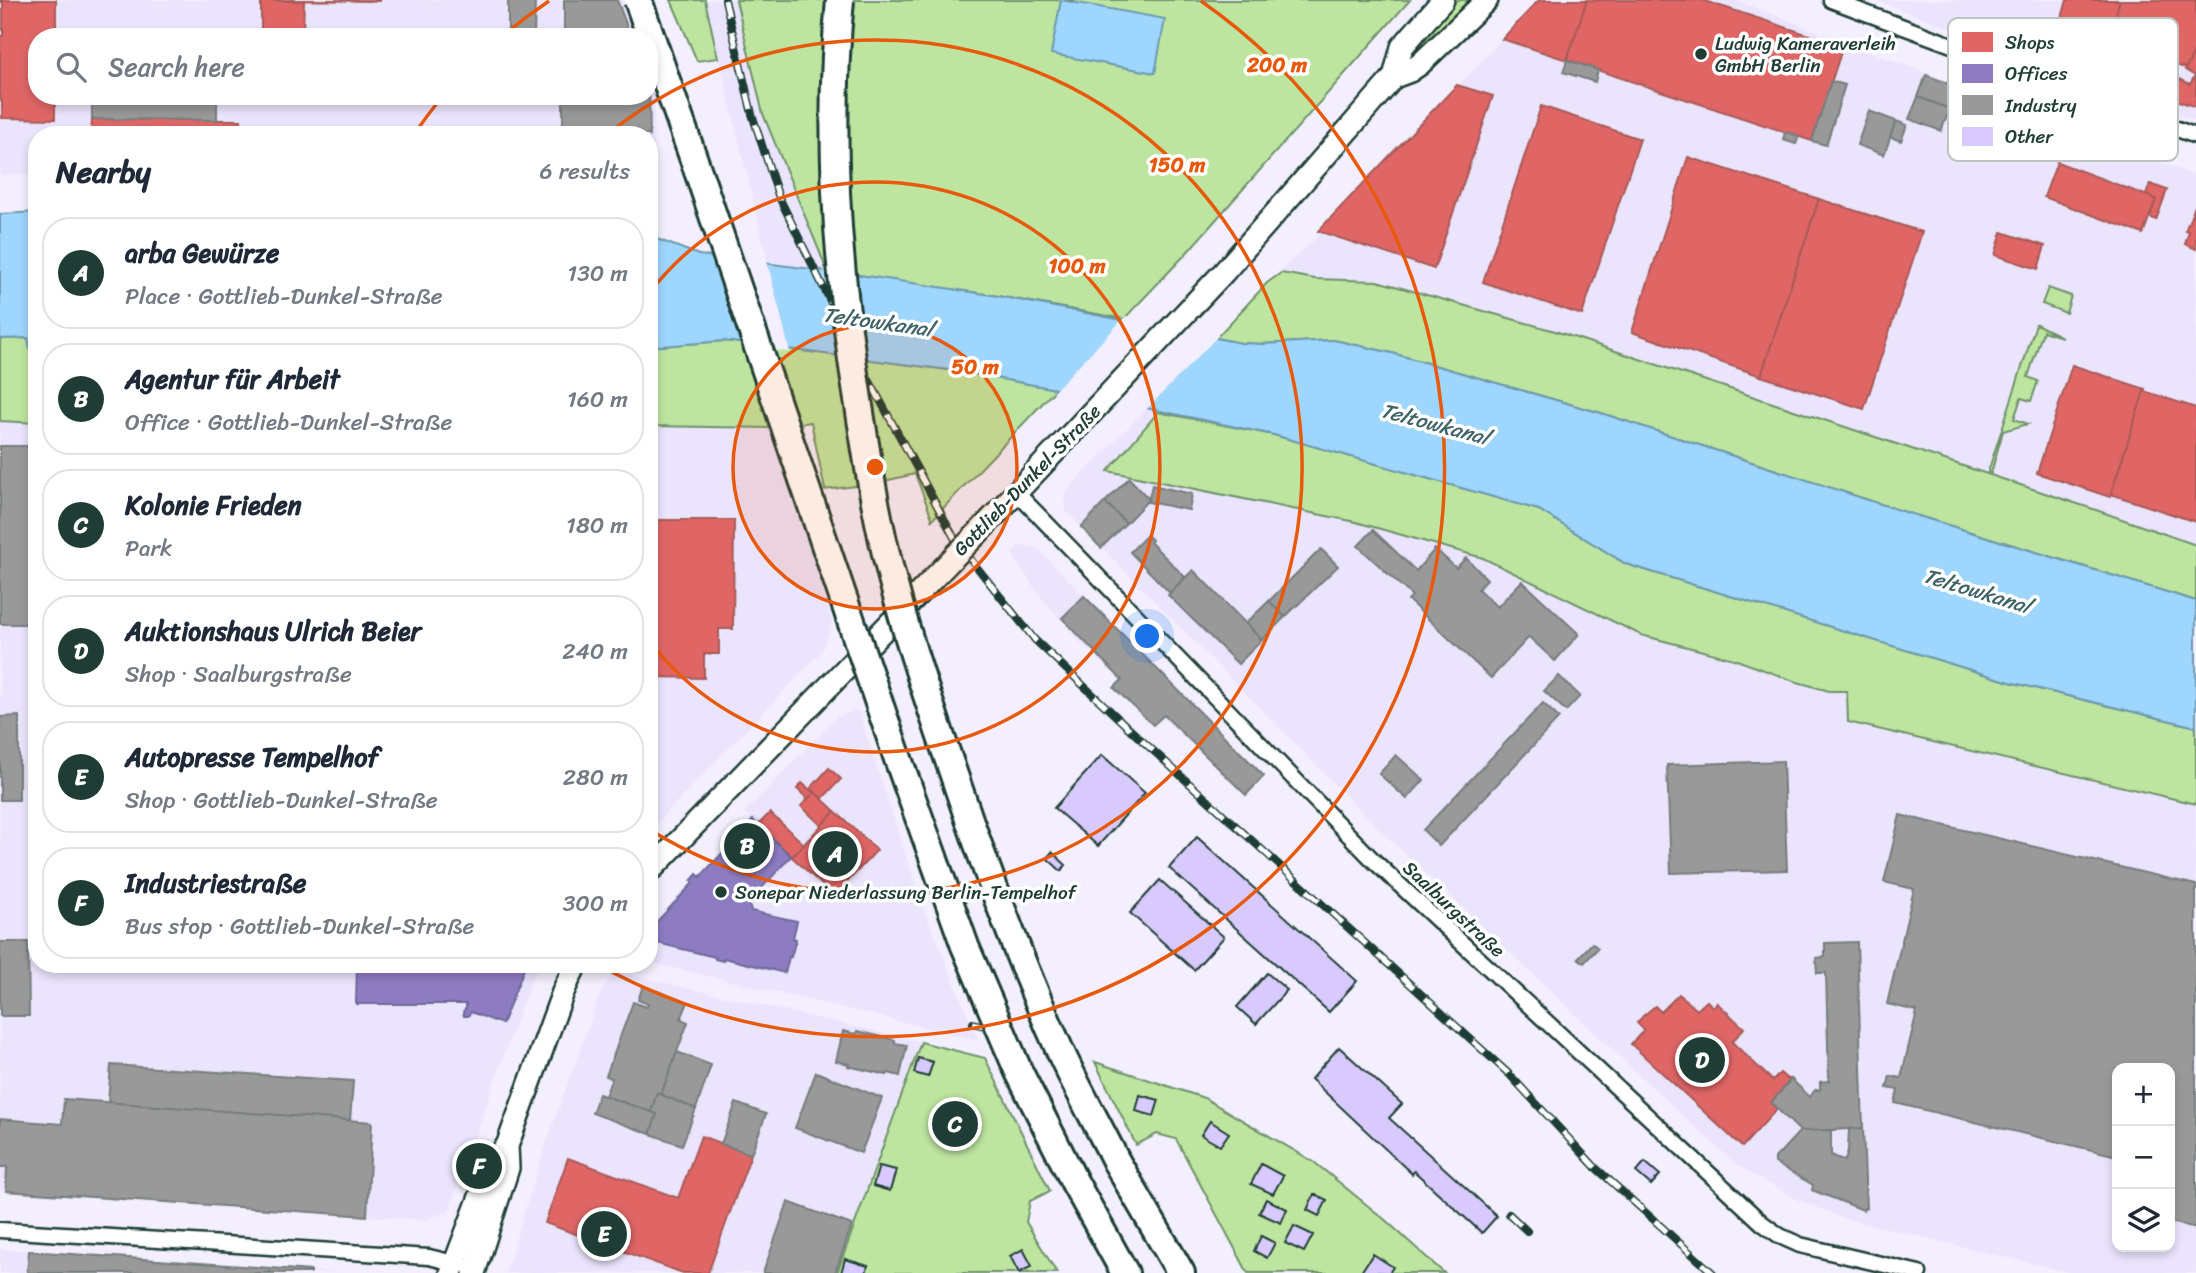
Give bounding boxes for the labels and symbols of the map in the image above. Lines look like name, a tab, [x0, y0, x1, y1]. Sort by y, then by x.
legend	[1948, 18, 2178, 161]
text: Shops	[2005, 26, 2055, 59]
place label: Ludwig Kameraverleih GmbH Berlin	[1715, 27, 1896, 82]
text: 200 m	[1246, 46, 1308, 84]
marker: Ludwig Kameraverleih GmbH Berlin	[1693, 46, 1709, 62]
text: Offices	[2005, 57, 2068, 90]
text: Industry	[2004, 89, 2077, 122]
text: Other	[2005, 120, 2054, 153]
text: 150 m	[1149, 146, 1206, 184]
text: 100 m	[1048, 247, 1106, 285]
water label: Teltowkanal	[821, 295, 940, 349]
text: 50 m	[951, 348, 1000, 386]
water label: Teltowkanal	[1377, 391, 1498, 458]
street label: Gottlieb-Dunkel-Straße	[945, 396, 1109, 564]
centre of rings	[863, 455, 887, 479]
water label: Teltowkanal	[1919, 557, 2040, 627]
your location	[1130, 619, 1164, 653]
pin: B	[724, 820, 770, 872]
pin: A	[812, 828, 858, 880]
street label: Saalburgstraße	[1395, 852, 1513, 966]
place label: Sonepar Niederlassung Berlin-Tempelhof	[735, 876, 1078, 909]
marker: Sonepar Niederlassung Berlin-Tempelhof	[713, 884, 729, 900]
pin: D	[1679, 1034, 1725, 1086]
pin: C	[932, 1098, 978, 1150]
pin: F	[456, 1140, 502, 1192]
pin: E	[581, 1208, 627, 1260]

